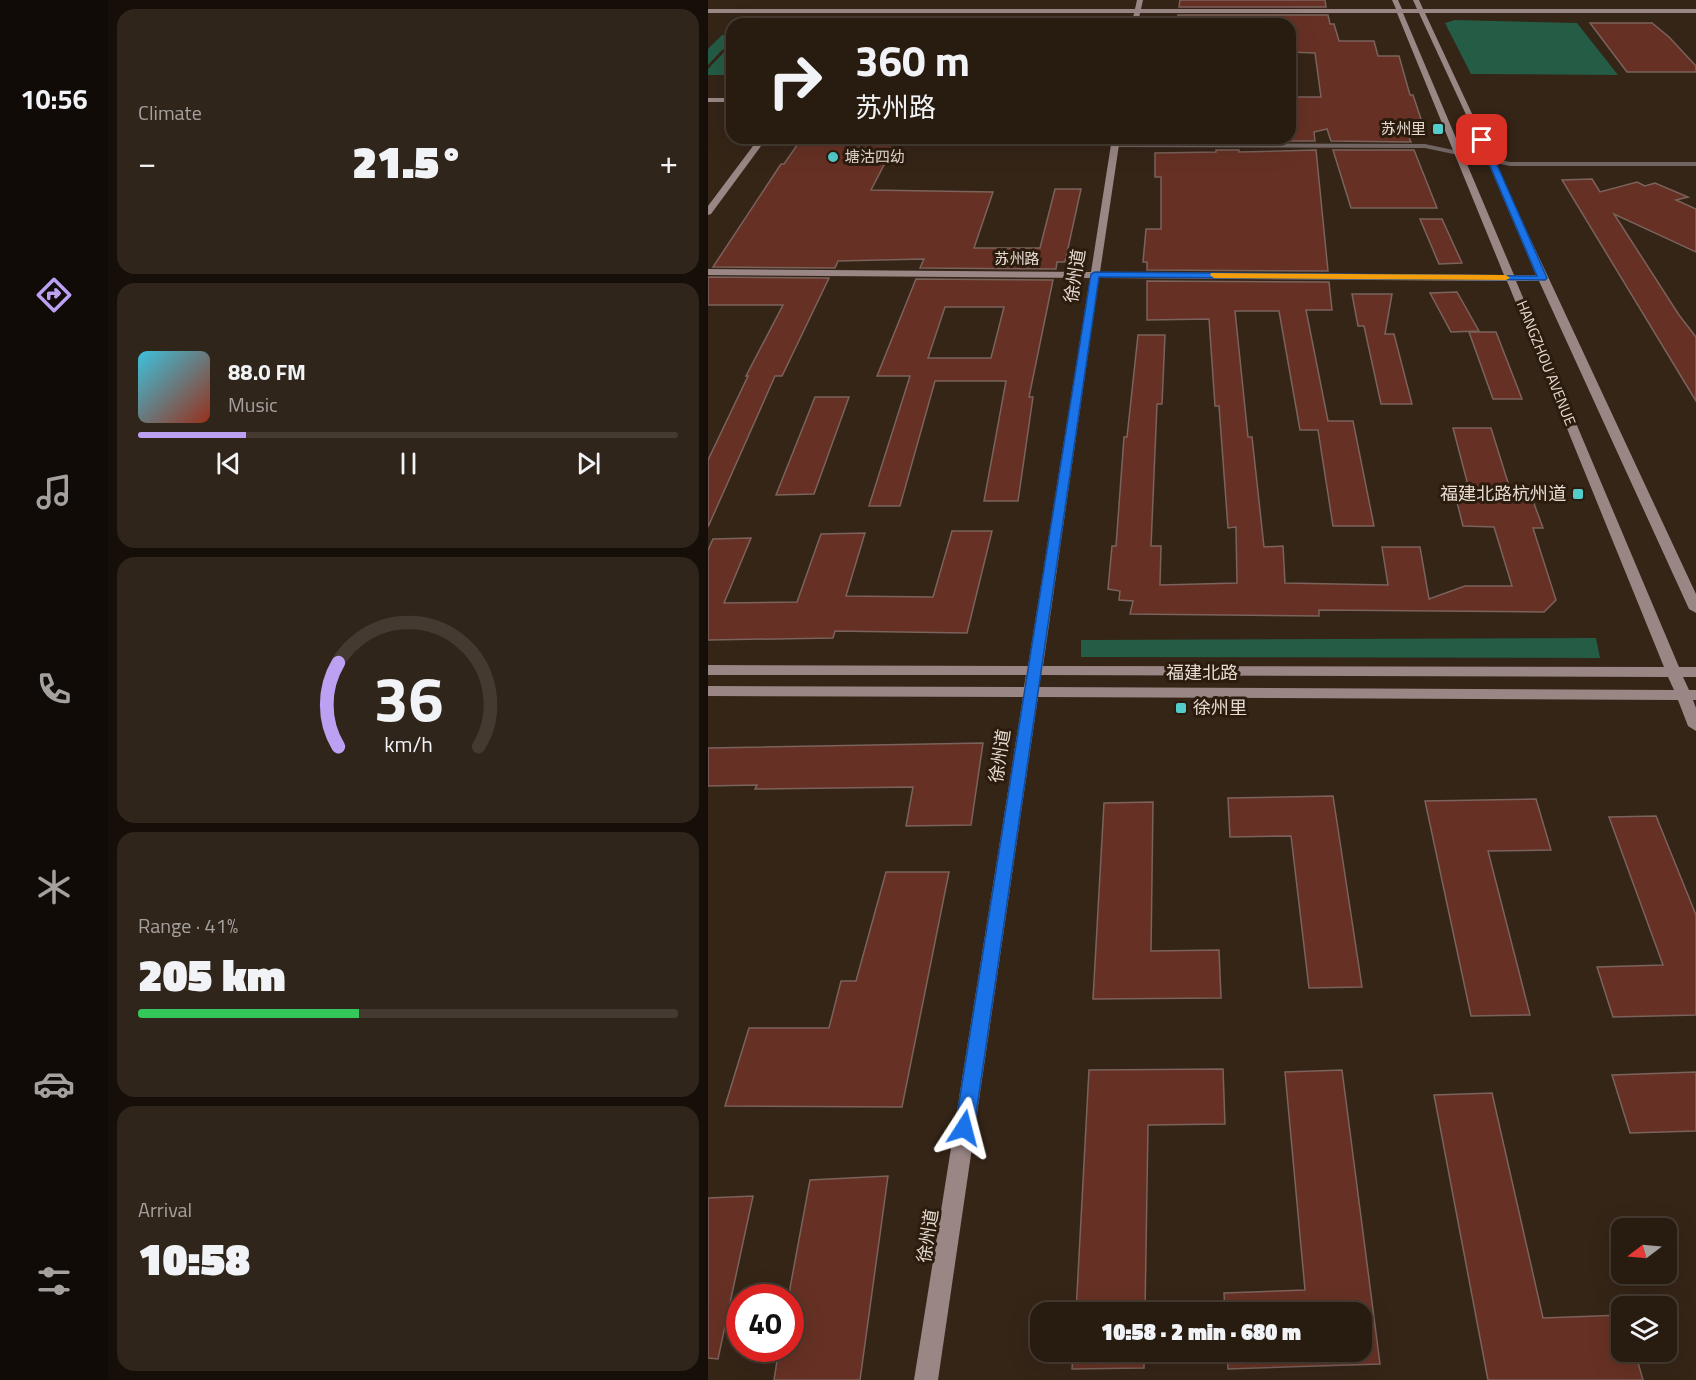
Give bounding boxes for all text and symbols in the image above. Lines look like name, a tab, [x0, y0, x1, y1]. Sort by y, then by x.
text: 360 m	[855, 28, 970, 92]
icon: right	[756, 42, 834, 120]
text: 10:56	[20, 78, 88, 119]
text: 苏州路	[855, 86, 936, 127]
text: Climate	[138, 97, 202, 128]
pin	[1456, 114, 1507, 165]
place label: 苏州里	[1381, 117, 1426, 140]
marker: 苏州里	[1431, 122, 1445, 136]
icon: arrive	[1465, 123, 1498, 156]
text: 21.5°	[352, 127, 464, 195]
text: −	[138, 137, 156, 187]
text: +	[660, 137, 678, 187]
place label: 塘沽四幼	[845, 145, 905, 168]
marker: 塘沽四幼	[826, 150, 840, 164]
street label: 苏州路	[994, 247, 1040, 270]
street label: 徐州道	[1057, 247, 1092, 305]
icon: directions	[33, 274, 75, 316]
street label: HANGZHOU AVENUE	[1511, 297, 1582, 429]
text: 88.0 FM	[228, 355, 306, 389]
text: Music	[228, 389, 278, 420]
icon: previous	[212, 447, 245, 480]
icon: pause	[392, 447, 425, 480]
icon: next	[572, 447, 605, 480]
icon: music	[33, 471, 75, 513]
place label: 福建北路杭州道	[1440, 480, 1566, 507]
marker: 福建北路杭州道	[1571, 487, 1585, 501]
text: 36	[373, 650, 443, 745]
street label: 福建北路	[1166, 659, 1238, 686]
icon: phone	[33, 668, 75, 710]
place label: 徐州里	[1193, 694, 1247, 721]
marker: 徐州里	[1174, 701, 1188, 715]
street label: 徐州道	[982, 727, 1017, 785]
text: km/h	[384, 728, 432, 760]
icon: climate	[33, 866, 75, 908]
text: Range · 41%	[138, 910, 238, 941]
text: 205 km	[138, 940, 286, 1008]
icon: car	[33, 1063, 75, 1105]
position arrow	[932, 1096, 996, 1160]
text: Arrival	[138, 1194, 192, 1225]
street label: 徐州道	[910, 1207, 945, 1265]
north arrow	[1611, 1218, 1677, 1284]
map controls	[1611, 1218, 1677, 1362]
text: 10:58	[138, 1224, 250, 1292]
icon: filters	[33, 1260, 75, 1302]
speed limit sign: 40	[726, 1284, 804, 1362]
button: layers	[1611, 1296, 1677, 1362]
text: 10:58 · 2 min · 680 m	[1101, 1315, 1301, 1349]

